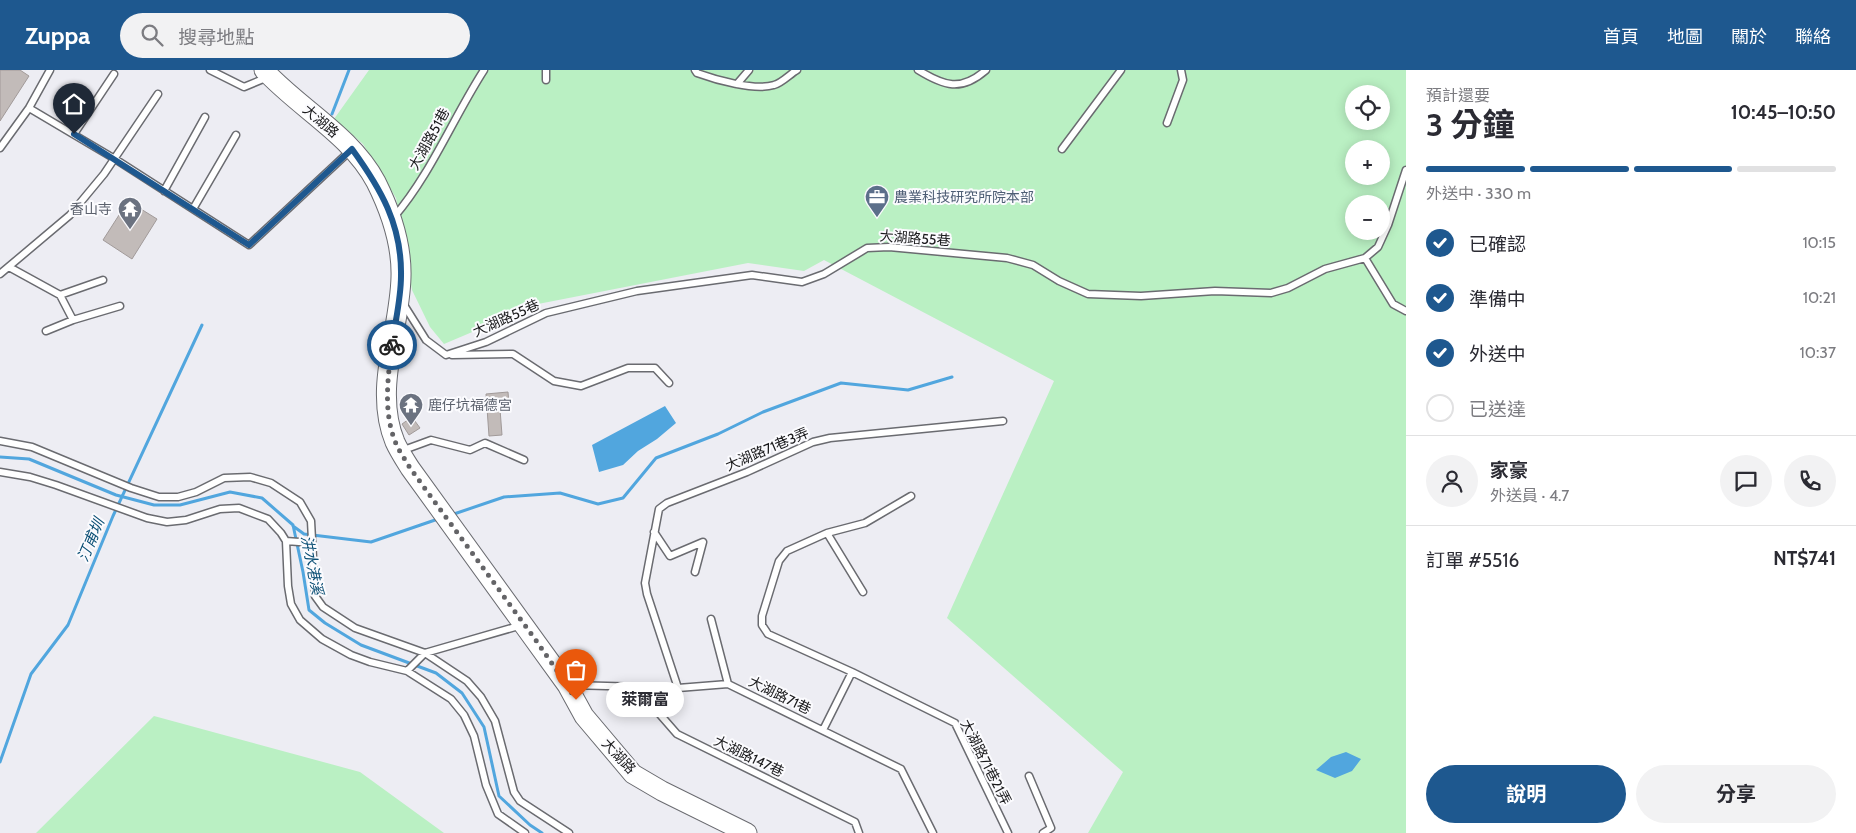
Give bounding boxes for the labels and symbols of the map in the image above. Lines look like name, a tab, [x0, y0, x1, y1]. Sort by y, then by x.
pin	[53, 83, 95, 134]
street label: 大湖路	[299, 100, 343, 142]
street label: 大湖路51巷	[405, 105, 453, 173]
office icon: 農業科技研究所院本部	[864, 184, 890, 218]
place label: 農業科技研究所院本部	[894, 188, 1034, 206]
temple icon: 香山寺	[117, 196, 143, 230]
place label: 香山寺	[70, 200, 112, 218]
street label: 大湖路55巷	[879, 227, 951, 249]
street label: 大湖路55巷	[470, 295, 542, 341]
courier	[367, 320, 417, 370]
temple icon: 鹿仔坑福德宮	[398, 392, 424, 426]
place label: 鹿仔坑福德宮	[428, 396, 512, 414]
street label: 大湖路71巷3弄	[722, 423, 812, 475]
water label: 汀甫圳	[74, 514, 109, 564]
water label: 汫水港溪	[297, 534, 327, 598]
pin	[555, 649, 597, 700]
street label: 大湖路71巷	[746, 672, 814, 718]
callout: 萊爾富	[606, 682, 684, 718]
street label: 大湖路71巷21弄	[957, 716, 1015, 808]
street label: 大湖路147巷	[711, 731, 787, 781]
street label: 大湖路	[598, 735, 640, 777]

